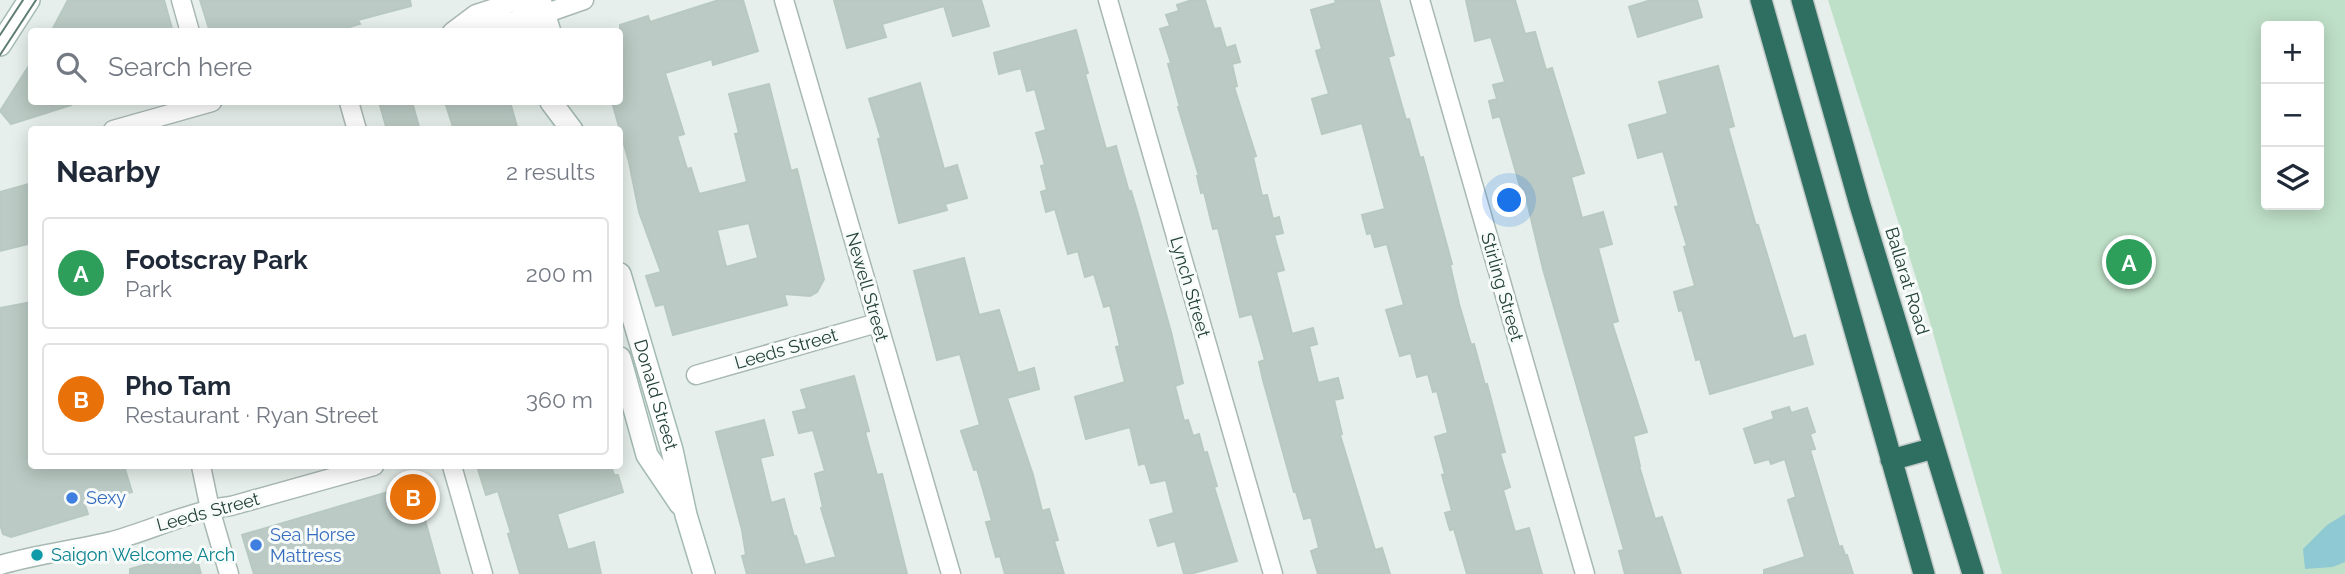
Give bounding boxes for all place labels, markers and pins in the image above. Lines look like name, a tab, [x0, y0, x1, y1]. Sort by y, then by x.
pin: A	[2106, 236, 2152, 288]
pin: B	[390, 471, 436, 523]
place label: Sexy	[86, 487, 126, 508]
marker: Sexy	[64, 490, 80, 506]
place label: Sea Horse Mattress	[270, 524, 356, 566]
marker: Sea Horse Mattress	[248, 537, 264, 553]
place label: Saigon Welcome Arch	[51, 544, 235, 565]
marker: Saigon Welcome Arch	[29, 547, 45, 563]

